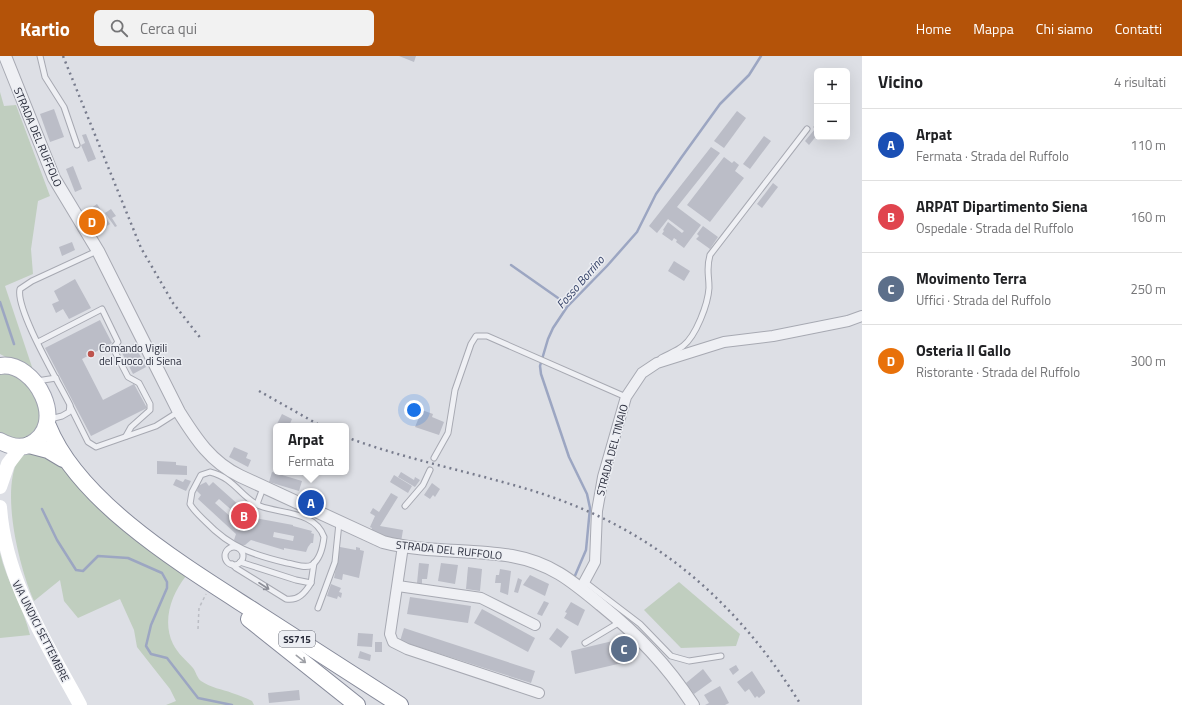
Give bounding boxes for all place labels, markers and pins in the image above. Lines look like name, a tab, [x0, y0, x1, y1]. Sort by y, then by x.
pin: D	[79, 207, 105, 237]
place label: Comando Vigili del Fuoco di Siena	[99, 340, 182, 369]
marker: Comando Vigili del Fuoco di Siena	[86, 349, 96, 359]
pin: A	[298, 488, 324, 518]
pin: B	[231, 501, 257, 531]
pin: C	[611, 634, 637, 664]

